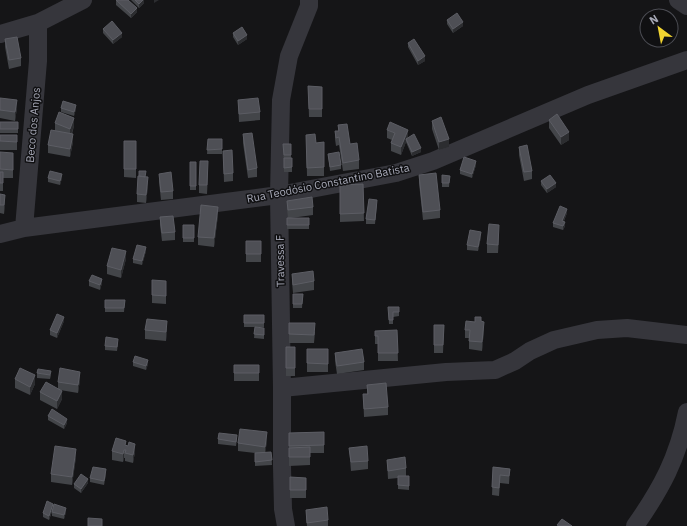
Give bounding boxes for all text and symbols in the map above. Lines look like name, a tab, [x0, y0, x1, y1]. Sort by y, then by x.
north arrow	[639, 8, 679, 48]
text: N	[647, 11, 661, 28]
street label: Beco dos Anjos	[23, 87, 43, 163]
street label: Rua Teodósio Constantino Batista	[245, 160, 411, 206]
street label: Travessa F	[273, 235, 287, 287]

